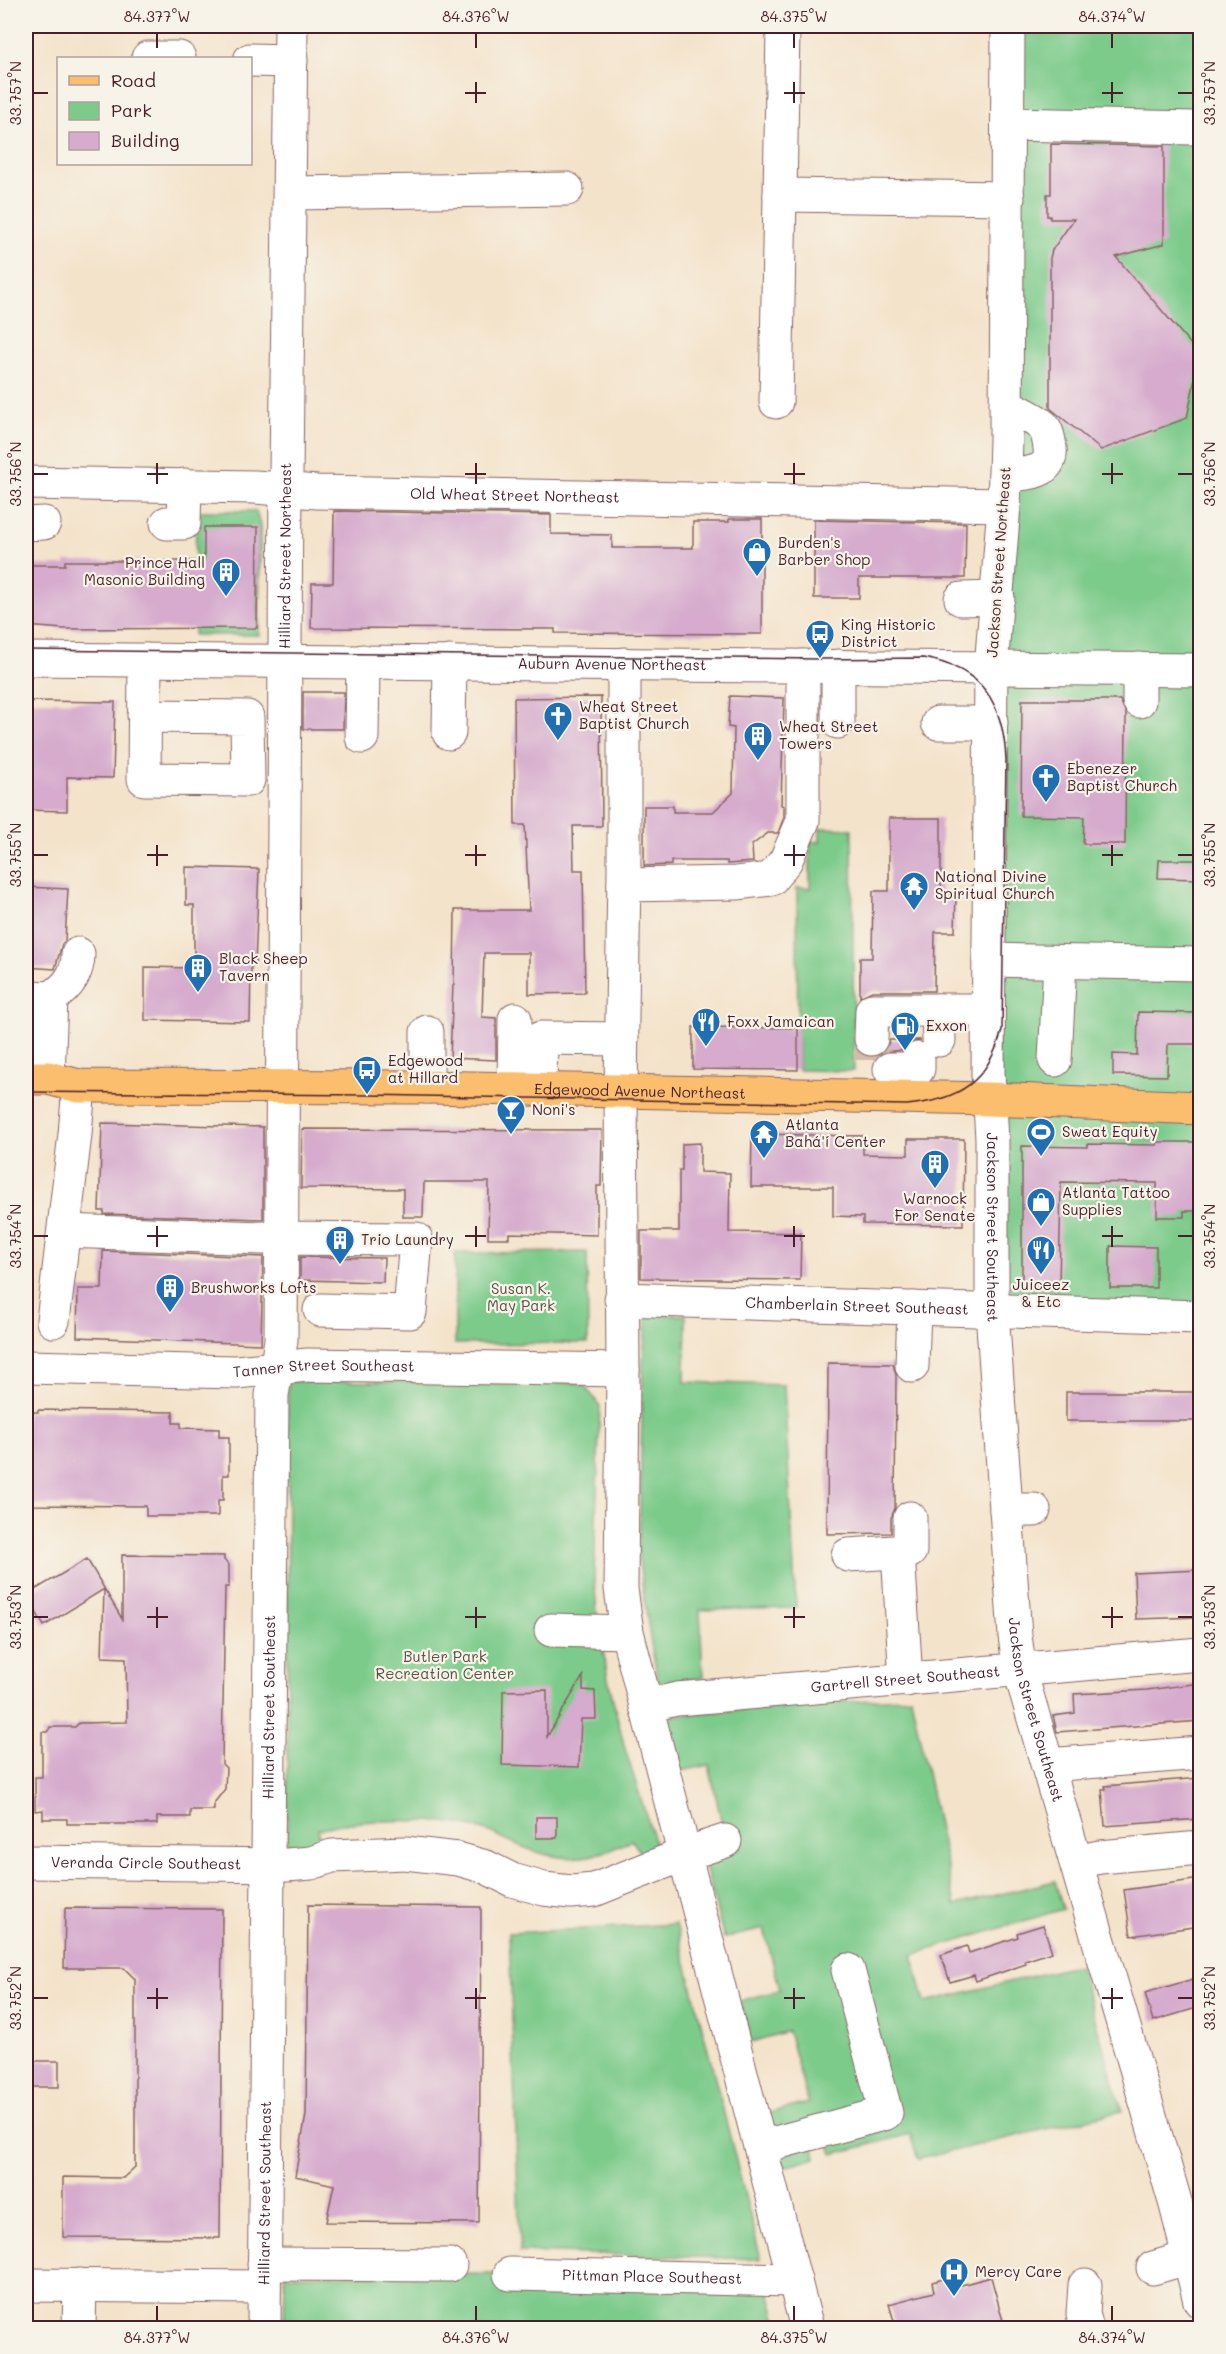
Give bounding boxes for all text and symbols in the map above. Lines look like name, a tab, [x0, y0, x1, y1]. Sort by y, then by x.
text: 84.377°W	[124, 6, 190, 26]
text: 84.376°W	[442, 6, 510, 26]
text: 84.375°W	[760, 6, 828, 26]
text: 84.374°W	[1078, 6, 1146, 26]
legend	[57, 57, 252, 165]
text: 33.757°N	[5, 61, 25, 125]
text: 33.757°N	[1199, 61, 1219, 125]
text: Road	[111, 68, 156, 92]
text: Park	[111, 98, 152, 122]
text: Building	[111, 128, 179, 152]
text: 33.756°N	[5, 441, 25, 507]
text: 33.756°N	[1199, 441, 1219, 507]
street label: Hilliard Street Northeast	[274, 462, 295, 649]
street label: Jackson Street Northeast	[981, 466, 1015, 658]
street label: Old Wheat Street Northeast	[410, 483, 620, 507]
place label: Burden's Barber Shop	[778, 532, 870, 569]
shop icon: Burden's Barber Shop	[741, 536, 773, 578]
place label: Prince Hall Masonic Building	[84, 552, 205, 589]
building icon: Prince Hall Masonic Building	[210, 556, 242, 598]
place label: King Historic District	[841, 614, 936, 651]
bus stop icon: King Historic District	[804, 618, 836, 660]
street label: Auburn Avenue Northeast	[517, 653, 707, 674]
place label: Wheat Street Baptist Church	[579, 696, 689, 733]
church icon: Wheat Street Baptist Church	[542, 700, 574, 742]
place label: Wheat Street Towers	[779, 716, 878, 753]
building icon: Wheat Street Towers	[742, 720, 774, 762]
place label: Ebenezer Baptist Church	[1067, 758, 1177, 795]
church icon: Ebenezer Baptist Church	[1030, 762, 1062, 804]
text: 33.755°N	[5, 823, 25, 887]
text: 33.755°N	[1199, 823, 1219, 887]
place label: National Divine Spiritual Church	[935, 866, 1054, 903]
temple icon: National Divine Spiritual Church	[898, 870, 930, 912]
place label: Black Sheep Tavern	[219, 948, 308, 985]
building icon: Black Sheep Tavern	[182, 952, 214, 994]
restaurant icon: Foxx Jamaican	[690, 1006, 722, 1048]
fuel station icon: Exxon	[889, 1010, 921, 1052]
place label: Foxx Jamaican	[727, 1011, 834, 1031]
place label: Exxon	[926, 1015, 967, 1035]
place label: Edgewood at Hillard	[388, 1050, 463, 1087]
bus stop icon: Edgewood at Hillard	[351, 1054, 383, 1096]
street label: Edgewood Avenue Northeast	[534, 1078, 746, 1103]
bar icon: Noni's	[495, 1094, 527, 1136]
place label: Noni's	[532, 1099, 575, 1119]
place label: Atlanta Bahá'í Center	[785, 1114, 886, 1151]
sports icon: Sweat Equity	[1025, 1116, 1057, 1158]
temple icon: Atlanta Bahá'í Center	[748, 1118, 780, 1160]
place label: Sweat Equity	[1062, 1121, 1158, 1141]
street label: Jackson Street Southeast	[983, 1132, 1004, 1323]
building icon: Warnock For Senate	[919, 1148, 951, 1190]
place label: Atlanta Tattoo Supplies	[1062, 1182, 1170, 1219]
shop icon: Atlanta Tattoo Supplies	[1025, 1186, 1057, 1228]
place label: Warnock For Senate	[895, 1188, 975, 1225]
text: 33.754°N	[5, 1204, 25, 1268]
text: 33.754°N	[1199, 1204, 1219, 1268]
building icon: Trio Laundry	[324, 1224, 356, 1266]
place label: Trio Laundry	[361, 1229, 454, 1249]
restaurant icon: Juiceez & Etc	[1025, 1234, 1057, 1276]
building icon: Brushworks Lofts	[154, 1272, 186, 1314]
place label: Juiceez & Etc	[1013, 1274, 1069, 1311]
place label: Brushworks Lofts	[191, 1277, 316, 1297]
park label: Susan K. May Park	[487, 1278, 555, 1315]
street label: Chamberlain Street Southeast	[745, 1292, 969, 1319]
street label: Tanner Street Southeast	[232, 1354, 415, 1381]
text: 33.753°N	[5, 1585, 25, 1649]
text: 33.753°N	[1199, 1585, 1219, 1649]
street label: Hilliard Street Southeast	[258, 1615, 279, 1799]
street label: Jackson Street Southeast	[1005, 1617, 1069, 1804]
park label: Butler Park Recreation Center	[376, 1646, 514, 1683]
street label: Gartrell Street Southeast	[810, 1660, 1001, 1696]
street label: Veranda Circle Southeast	[51, 1851, 241, 1873]
text: 33.752°N	[5, 1966, 25, 2030]
text: 33.752°N	[1199, 1966, 1219, 2030]
street label: Hilliard Street Southeast	[253, 2101, 275, 2285]
hospital icon: Mercy Care	[938, 2256, 970, 2298]
place label: Mercy Care	[975, 2261, 1062, 2281]
street label: Pittman Place Southeast	[562, 2264, 742, 2288]
text: 84.377°W	[124, 2327, 190, 2347]
text: 84.376°W	[442, 2327, 510, 2347]
text: 84.375°W	[760, 2327, 828, 2347]
text: 84.374°W	[1078, 2327, 1146, 2347]

